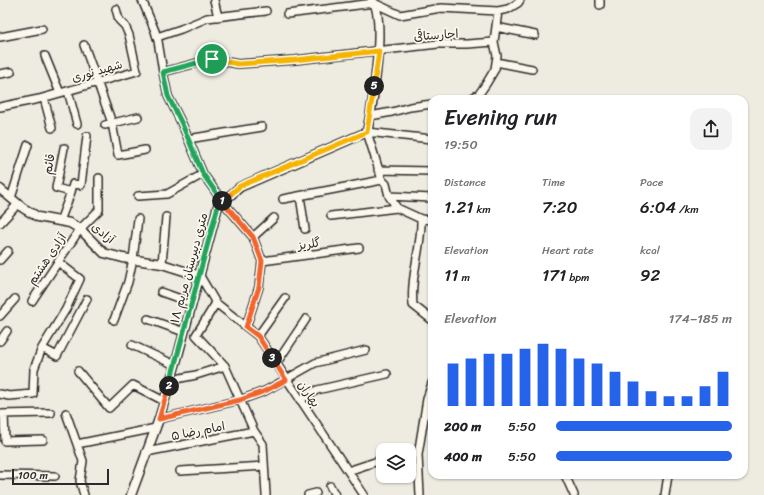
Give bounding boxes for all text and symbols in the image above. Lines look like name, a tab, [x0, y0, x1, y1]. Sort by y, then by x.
street label: اجارستاقی	[413, 22, 459, 48]
pin	[195, 42, 229, 76]
icon: arrive	[201, 48, 223, 70]
street label: شهید نوری	[69, 53, 125, 89]
pin: 5	[364, 76, 384, 96]
text: 5	[371, 76, 377, 95]
text: Evening run	[444, 98, 557, 137]
button: share	[690, 108, 732, 150]
text: 19:50	[444, 133, 478, 156]
street label: قائم	[36, 152, 62, 176]
text: Distance	[444, 173, 486, 192]
text: Time	[542, 173, 565, 192]
text: Pace	[640, 173, 663, 192]
pin: 1	[212, 191, 232, 211]
text: 1	[220, 191, 224, 210]
text: 1.21	[444, 192, 474, 222]
text: 7:20	[542, 192, 577, 222]
text: 6:04	[640, 192, 676, 222]
text: km	[474, 200, 491, 219]
text: /km	[676, 200, 699, 219]
street label: ۱۸ متری دبیرستان مریم	[164, 210, 214, 326]
street label: آزادی	[86, 216, 121, 250]
street label: آزادی هشتم	[21, 228, 73, 290]
street label: گلریز	[295, 232, 322, 257]
text: Elevation	[444, 241, 489, 260]
text: Heart rate	[542, 241, 594, 260]
text: kcal	[640, 241, 660, 260]
text: 11	[444, 260, 459, 290]
text: 171	[542, 260, 566, 290]
text: 92	[640, 260, 660, 290]
text: m	[459, 268, 470, 287]
text: bpm	[566, 268, 589, 287]
text: Elevation	[444, 307, 497, 330]
text: 174–185 m	[669, 307, 732, 330]
pin: 3	[262, 348, 282, 368]
text: 3	[269, 348, 275, 367]
pin: 2	[159, 376, 179, 396]
text: 2	[166, 376, 172, 395]
street label: بهاران	[292, 376, 326, 412]
street label: امام رضا ۵	[169, 415, 227, 447]
text: 200 m	[444, 415, 481, 438]
text: 5:50	[508, 415, 536, 438]
map controls	[376, 443, 416, 483]
button: layers	[376, 443, 416, 483]
text: 400 m	[444, 445, 482, 468]
text: 5:50	[508, 445, 536, 468]
text: 100 m	[18, 466, 48, 485]
scale bar	[12, 467, 109, 486]

